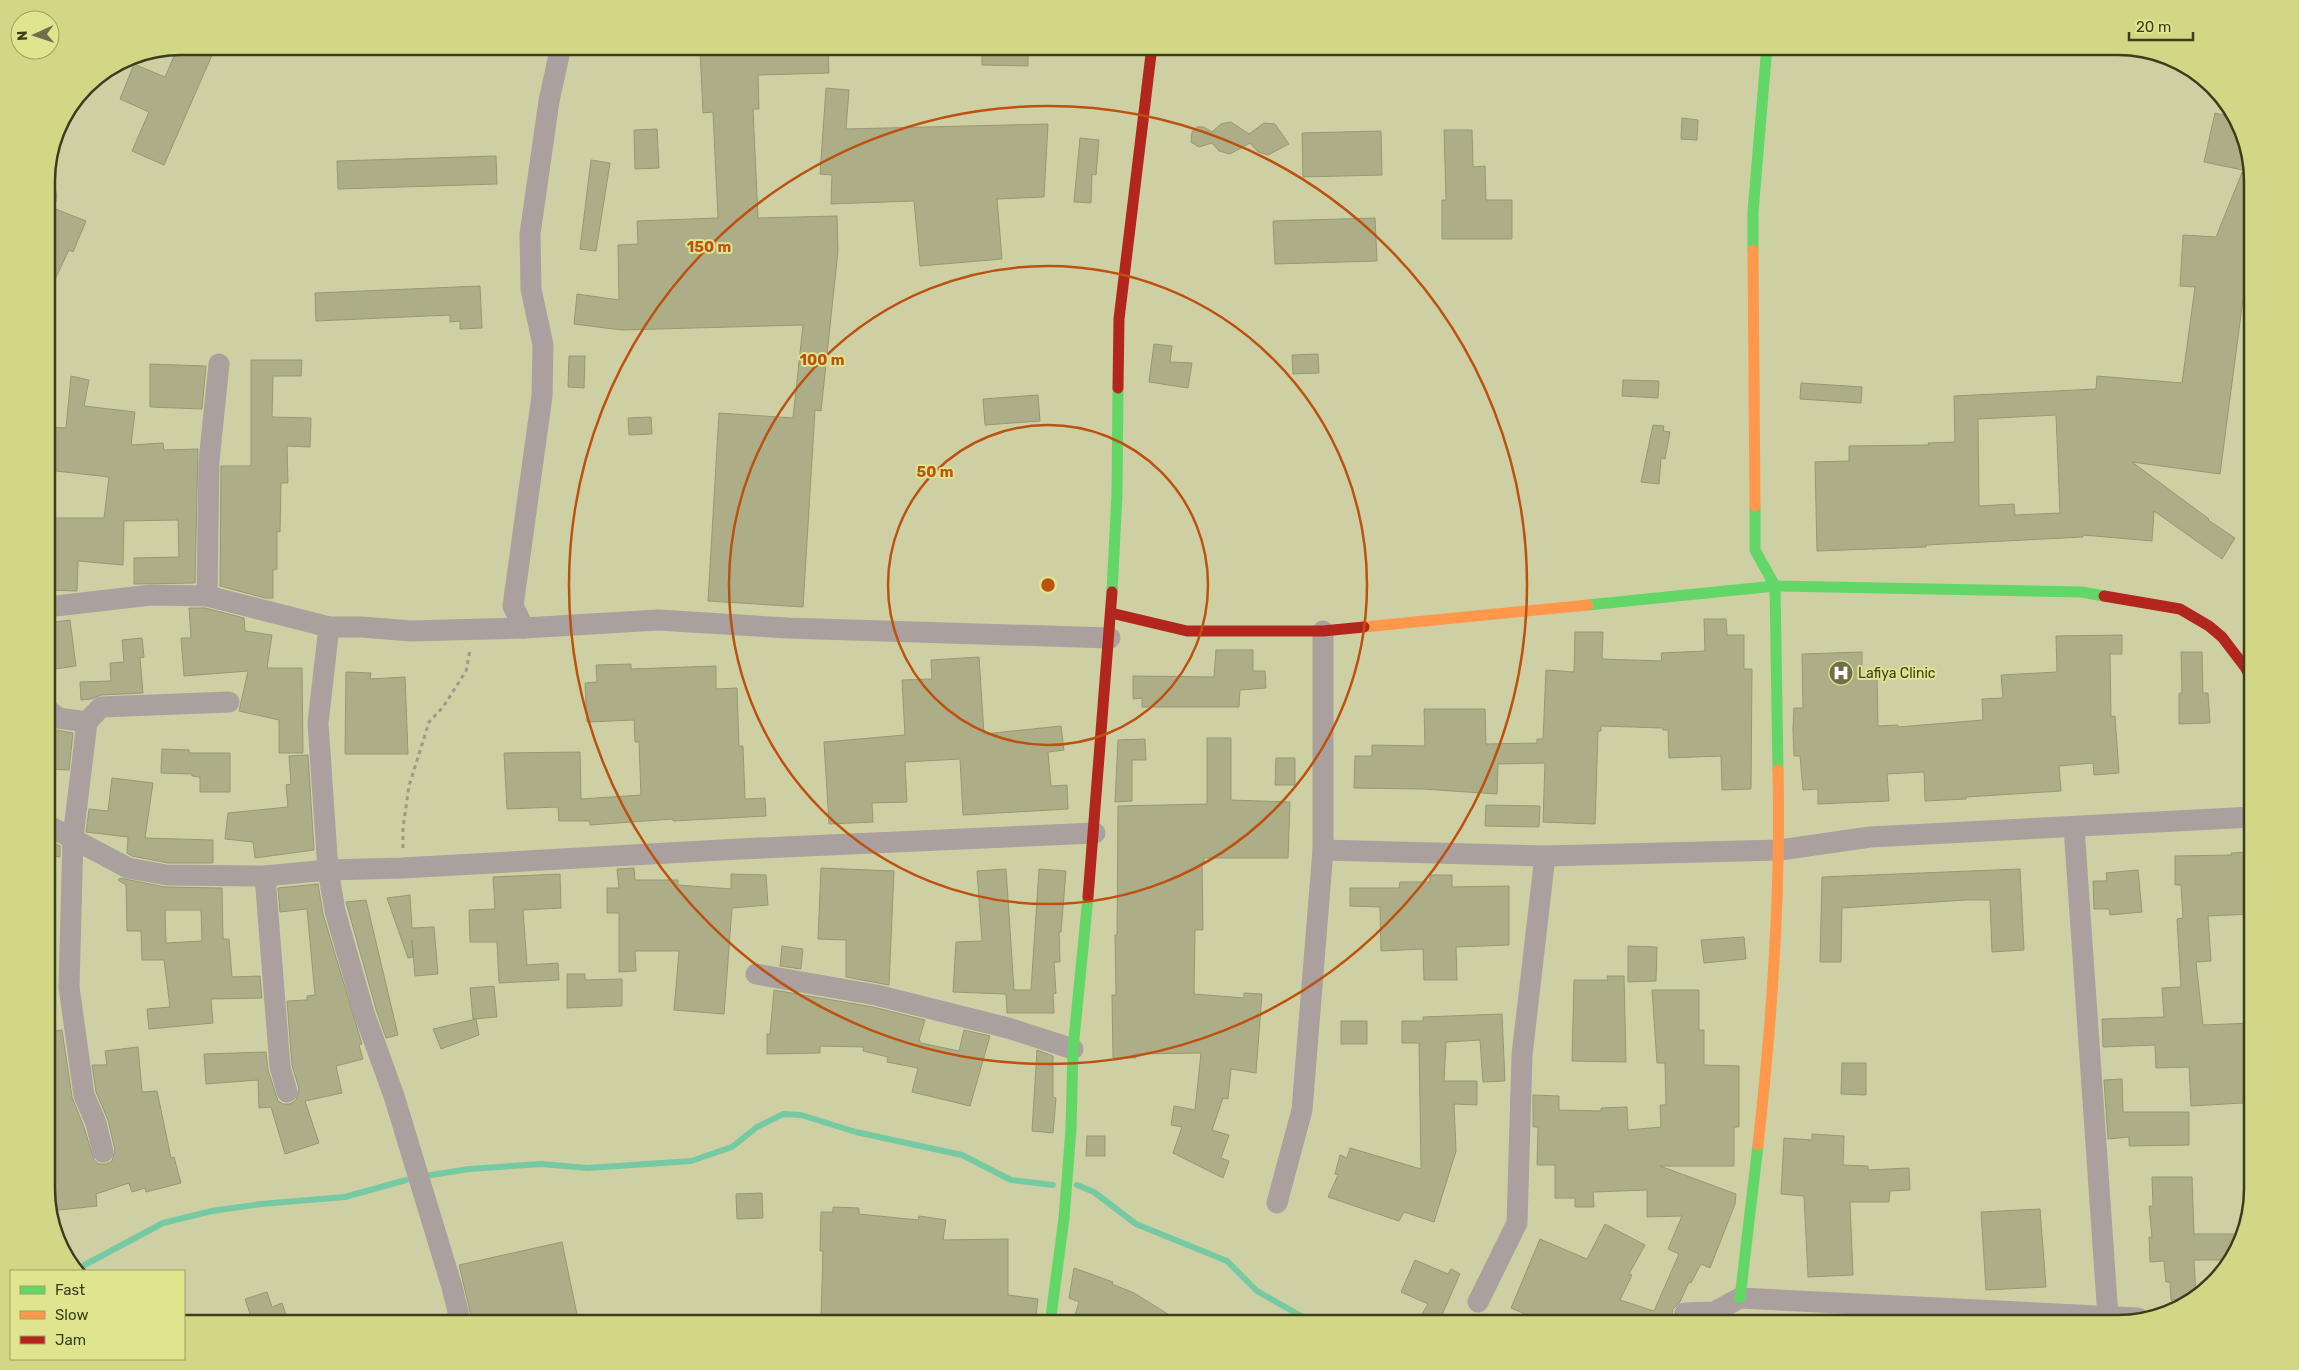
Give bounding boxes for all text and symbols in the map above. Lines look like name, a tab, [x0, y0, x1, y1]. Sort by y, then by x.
north arrow	[10, 10, 60, 60]
scale bar	[2129, 10, 2193, 42]
text: 20 m	[2136, 18, 2171, 36]
text: N	[14, 30, 31, 41]
text: 150 m	[687, 238, 731, 256]
text: 100 m	[800, 351, 844, 369]
text: 50 m	[917, 463, 953, 481]
centre of rings	[1039, 576, 1057, 594]
hospital icon: Lafiya Clinic	[1828, 660, 1854, 686]
place label: Lafiya Clinic	[1858, 665, 1936, 682]
legend	[10, 1270, 185, 1360]
text: Fast	[55, 1281, 85, 1299]
text: Slow	[55, 1306, 88, 1324]
text: Jam	[55, 1331, 86, 1349]

